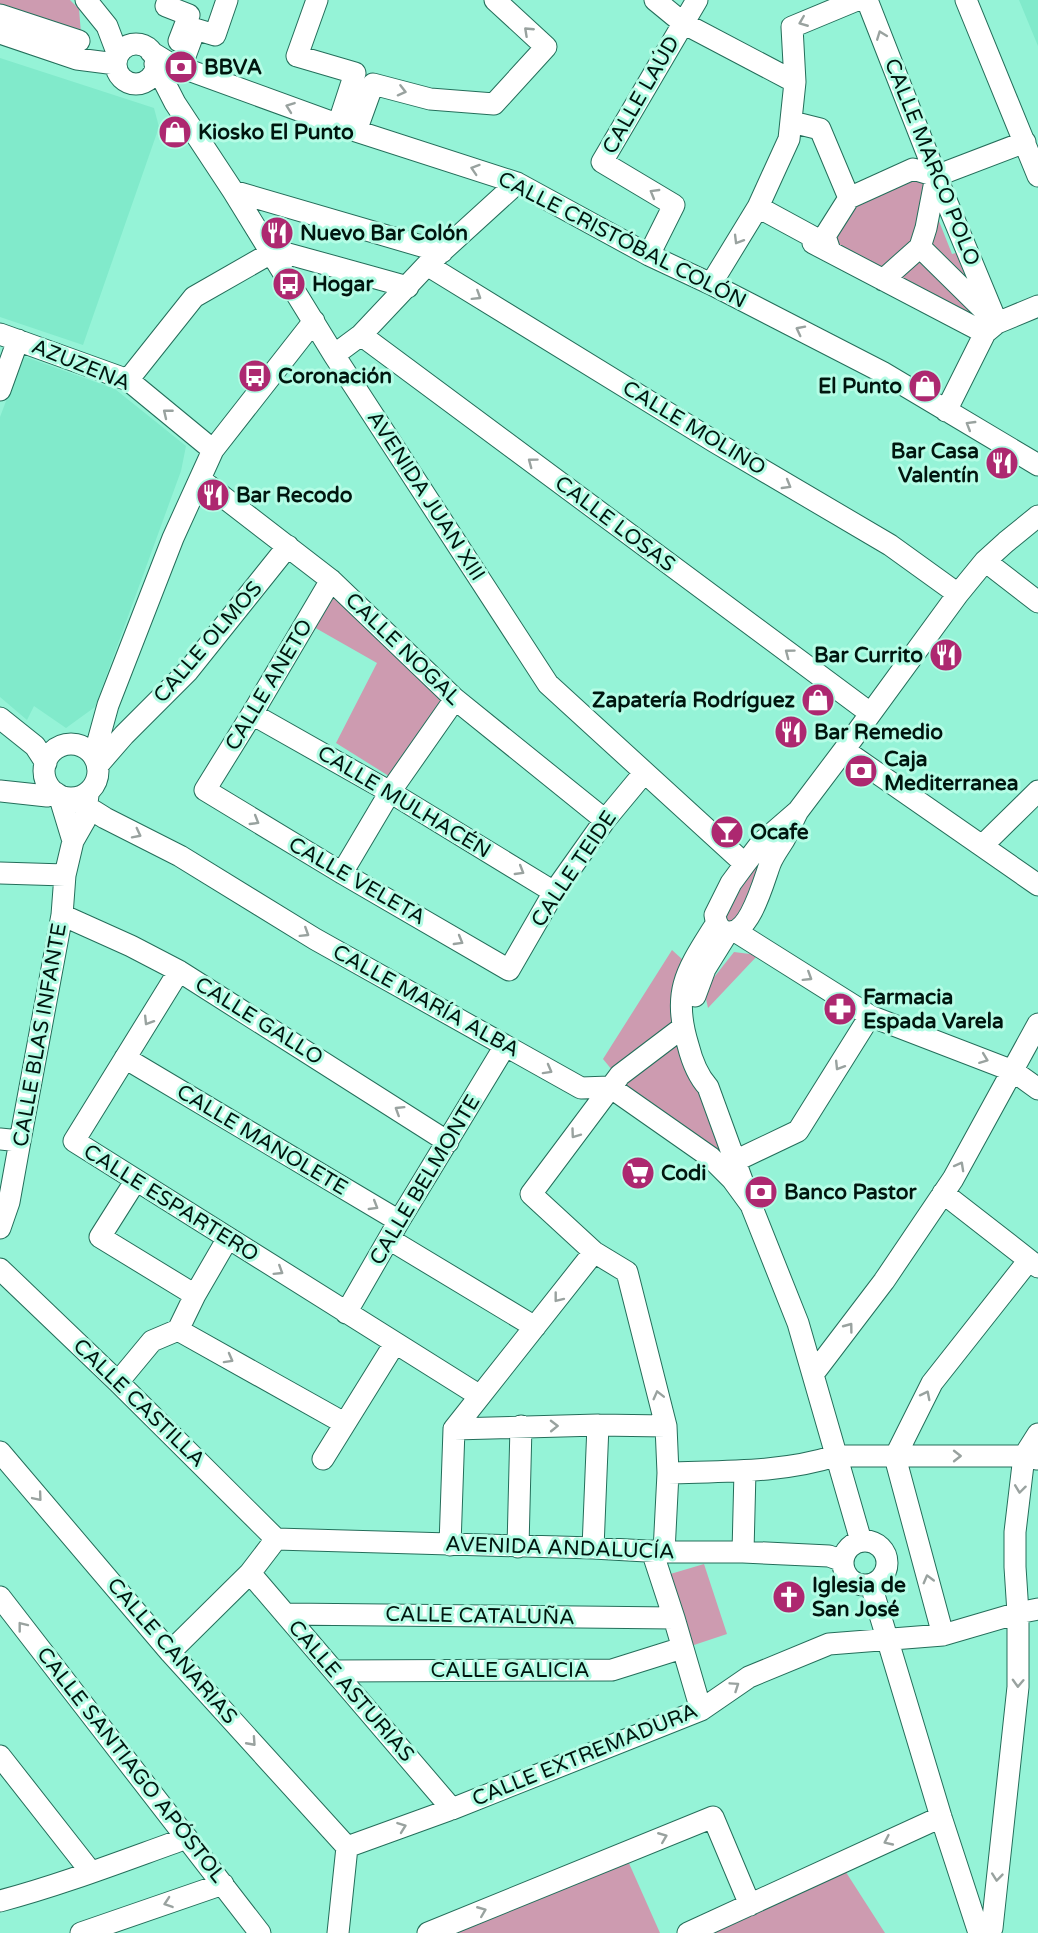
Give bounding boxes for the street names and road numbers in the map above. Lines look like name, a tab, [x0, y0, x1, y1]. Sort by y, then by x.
street label: CALLE LAÚD	[597, 32, 685, 158]
street label: CALLE MARCO POLO	[879, 55, 985, 269]
street label: CALLE CRISTÓBAL COLÓN	[494, 166, 750, 314]
street label: AZUZENA	[28, 334, 134, 396]
street label: CALLE MOLINO	[618, 375, 770, 481]
street label: AVENIDA JUAN XIII	[362, 406, 490, 586]
street label: CALLE LOSAS	[550, 471, 680, 577]
street label: CALLE OLMOS	[148, 576, 268, 708]
street label: CALLE NOGAL	[340, 588, 466, 710]
street label: CALLE ANETO	[220, 615, 318, 755]
street label: CALLE MULHACÉN	[313, 740, 495, 864]
street label: CALLE TEIDE	[526, 806, 622, 932]
street label: CALLE VELETA	[284, 832, 430, 930]
street label: CALLE BLAS INFANTE	[8, 921, 72, 1149]
street label: CALLE MARÍA ALBA	[328, 939, 524, 1063]
street label: CALLE GALLO	[190, 972, 328, 1070]
street label: CALLE MANOLETE	[172, 1079, 352, 1201]
street label: CALLE BELMONTE	[364, 1091, 486, 1269]
street label: CALLE ESPARTERO	[79, 1139, 263, 1267]
street label: CALLE CASTILLA	[68, 1334, 210, 1472]
street label: AVENIDA ANDALUCÍA	[445, 1532, 675, 1564]
street label: CALLE CANARIAS	[102, 1573, 242, 1729]
street label: CALLE CATALUÑA	[385, 1602, 575, 1630]
street label: CALLE ASTURIAS	[283, 1615, 419, 1767]
street label: CALLE SANTIAGO APÓSTOL	[31, 1642, 231, 1888]
street label: CALLE GALICIA	[430, 1658, 590, 1683]
street label: CALLE EXTREMADURA	[469, 1698, 701, 1812]

